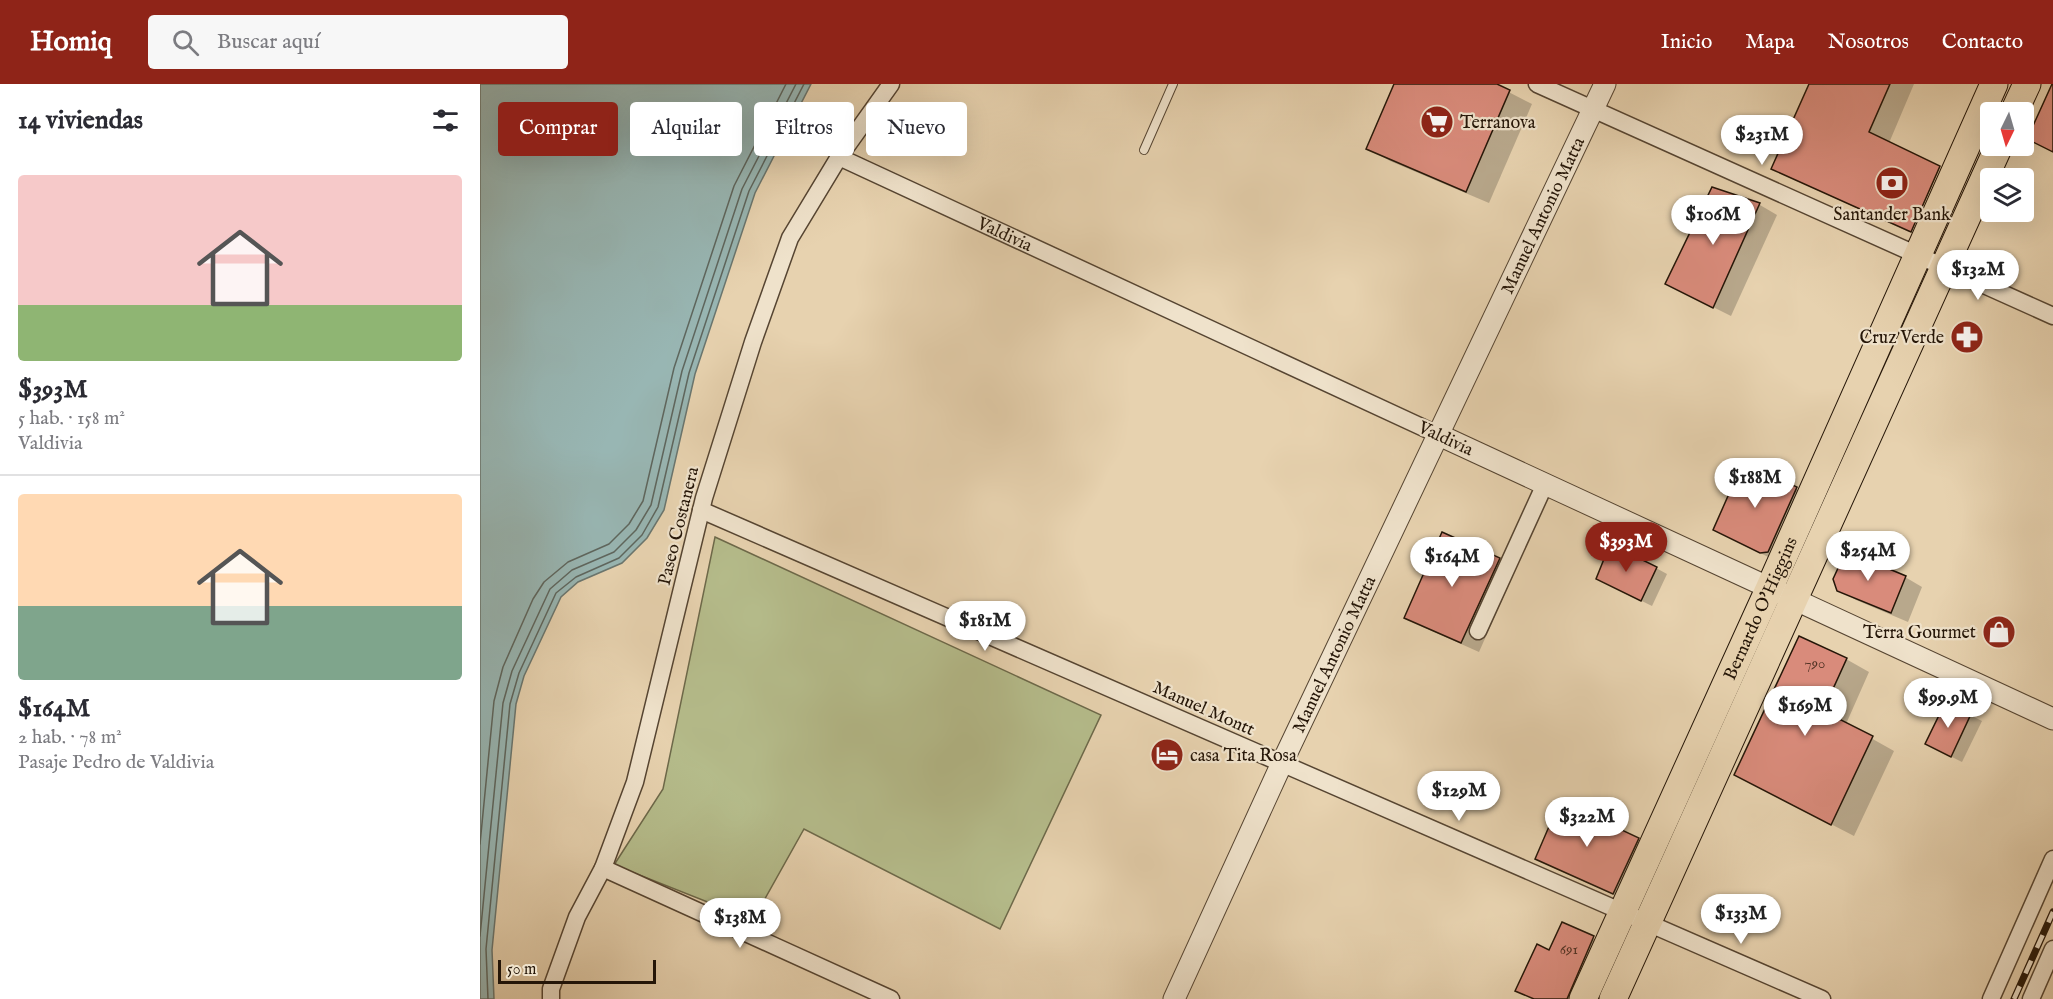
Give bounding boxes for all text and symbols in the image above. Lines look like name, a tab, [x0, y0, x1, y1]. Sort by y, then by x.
search box	[148, 15, 568, 69]
text: Homiq	[30, 25, 112, 60]
icon: search	[169, 26, 202, 59]
text: Buscar aquí	[217, 28, 320, 56]
text: Inicio	[1661, 29, 1712, 56]
text: Mapa	[1745, 29, 1795, 56]
text: Nosotros	[1828, 29, 1909, 56]
text: Contacto	[1942, 29, 2023, 56]
chip: Comprar	[498, 102, 618, 156]
chip: Alquilar	[630, 102, 742, 156]
chip: Filtros	[754, 102, 854, 156]
chip: Nuevo	[866, 102, 967, 156]
north arrow	[1980, 102, 2034, 156]
map controls	[1980, 102, 2034, 222]
text: 14 viviendas	[18, 104, 143, 137]
icon: filters	[429, 104, 462, 137]
supermarket icon: Terranova	[1419, 104, 1455, 140]
place label: Terranova	[1460, 112, 1536, 135]
pin: $231M	[1720, 115, 1804, 166]
text: $231M	[1735, 122, 1789, 147]
street label: Manuel Antonio Matta	[1497, 134, 1591, 298]
bank icon: Santander Bank	[1874, 165, 1910, 201]
button: layers	[1980, 168, 2034, 222]
pin: $106M	[1671, 195, 1755, 246]
text: $106M	[1685, 202, 1741, 227]
place label: Santander Bank	[1833, 204, 1951, 227]
street label: Valdivia	[972, 212, 1036, 258]
icon: home	[186, 214, 294, 322]
pin: $132M	[1936, 250, 2020, 301]
text: $132M	[1951, 257, 2005, 282]
pharmacy icon: Cruz Verde	[1949, 319, 1985, 355]
place label: Cruz Verde	[1859, 327, 1944, 350]
text: $393M	[18, 373, 88, 406]
text: 5 hab. · 158 m²	[18, 406, 125, 431]
street label: Valdivia	[1413, 416, 1477, 462]
text: Valdivia	[18, 431, 83, 456]
pin: $188M	[1713, 458, 1797, 509]
street label: Paseo Costanera	[654, 464, 705, 588]
text: $188M	[1728, 465, 1782, 490]
pin: $393M	[1584, 522, 1668, 573]
text: $393M	[1599, 529, 1653, 554]
pin: $254M	[1826, 531, 1910, 582]
icon: home	[186, 533, 294, 641]
street label: Bernardo O'Higgins	[1719, 534, 1804, 684]
pin: $164M	[1410, 537, 1494, 588]
text: $254M	[1840, 538, 1896, 563]
text: $164M	[1424, 544, 1480, 569]
street label: Manuel Antonio Matta	[1288, 573, 1382, 737]
pin: $181M	[943, 601, 1027, 652]
text: $181M	[959, 608, 1011, 633]
shop icon: Terra Gourmet	[1981, 614, 2017, 650]
place label: Terra Gourmet	[1863, 622, 1976, 645]
house number: 790	[1805, 654, 1825, 673]
street label: Manuel Montt	[1149, 677, 1258, 742]
pin: $99.9M	[1899, 678, 1997, 729]
text: $99.9M	[1918, 685, 1978, 710]
pin: $169M	[1763, 686, 1847, 737]
text: $164M	[18, 692, 90, 725]
text: $169M	[1778, 693, 1832, 718]
text: 2 hab. · 78 m²	[18, 725, 122, 750]
hotel icon: casa Tita Rosa	[1149, 737, 1185, 773]
place label: casa Tita Rosa	[1190, 745, 1297, 768]
text: Pasaje Pedro de Valdivia	[18, 750, 215, 775]
pin: $129M	[1417, 771, 1501, 822]
text: $129M	[1431, 778, 1487, 803]
pin: $322M	[1545, 797, 1629, 848]
text: $322M	[1559, 804, 1615, 829]
pin: $133M	[1699, 894, 1783, 945]
pin: $138M	[698, 898, 782, 949]
text: $133M	[1715, 901, 1767, 926]
text: $138M	[714, 905, 766, 930]
house number: 691	[1560, 940, 1578, 959]
scale bar	[498, 957, 656, 984]
text: 50 m	[507, 960, 536, 980]

